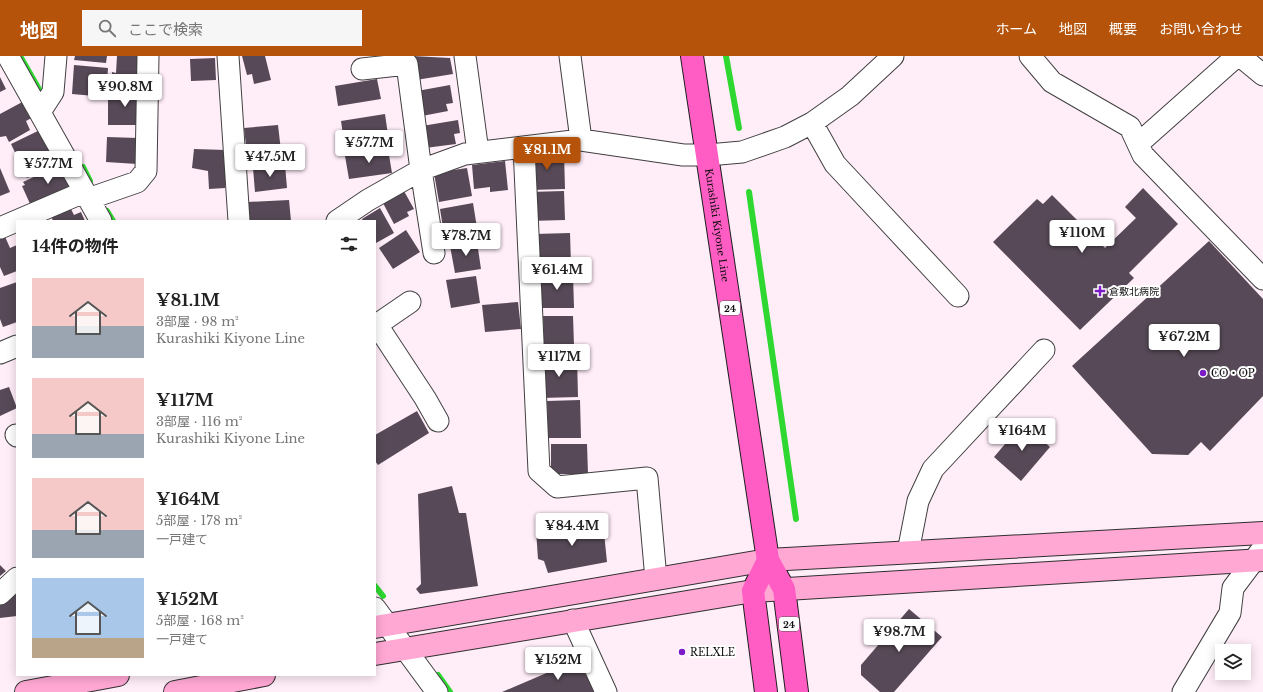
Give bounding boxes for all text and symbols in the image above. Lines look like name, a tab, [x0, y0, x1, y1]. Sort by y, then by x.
search box	[82, 10, 362, 46]
icon: search	[96, 17, 118, 39]
text: 地図	[20, 19, 58, 42]
text: ここで検索	[128, 20, 203, 39]
text: ホーム	[995, 20, 1037, 38]
text: 地図	[1059, 20, 1087, 38]
text: 概要	[1109, 20, 1137, 38]
text: お問い合わせ	[1159, 20, 1243, 38]
pin: ¥90.8M	[92, 74, 158, 108]
text: ¥90.8M	[97, 78, 153, 95]
pin: ¥57.7M	[336, 130, 402, 164]
text: ¥57.7M	[344, 134, 394, 151]
pin: ¥81.1M	[514, 137, 580, 171]
text: ¥81.1M	[523, 141, 571, 158]
pin: ¥47.5M	[237, 144, 303, 178]
text: ¥47.5M	[244, 148, 296, 165]
pin: ¥57.7M	[15, 151, 81, 185]
text: ¥57.7M	[23, 155, 73, 172]
street label: Kurashiki Kiyone Line	[703, 167, 733, 283]
pin: ¥110M	[1054, 220, 1110, 254]
pin: ¥78.7M	[433, 223, 499, 257]
text: ¥110M	[1059, 224, 1105, 241]
text: ¥78.7M	[441, 227, 492, 244]
icon: filters	[338, 233, 360, 255]
text: 14件の物件	[32, 236, 119, 257]
pin: ¥61.4M	[524, 257, 590, 291]
text: ¥61.4M	[531, 261, 583, 278]
marker: 倉敷北病院	[1094, 285, 1106, 297]
place label: 倉敷北病院	[1109, 285, 1159, 298]
text: ¥81.1M	[156, 290, 220, 311]
icon: home	[64, 294, 112, 342]
road number: 24	[720, 301, 740, 315]
text: 3部屋 · 98 m²	[156, 313, 239, 330]
pin: ¥67.2M	[1151, 324, 1217, 358]
text: ¥67.2M	[1158, 328, 1210, 345]
text: Kurashiki Kiyone Line	[156, 330, 305, 347]
pin: ¥117M	[531, 344, 587, 378]
text: ¥117M	[537, 348, 581, 365]
place label: CO・OP	[1211, 367, 1255, 380]
marker: CO・OP	[1198, 368, 1208, 378]
text: ¥117M	[156, 390, 214, 411]
icon: home	[64, 394, 112, 442]
text: 3部屋 · 116 m²	[156, 413, 243, 430]
pin: ¥164M	[994, 418, 1050, 452]
text: ¥164M	[997, 422, 1047, 439]
text: Kurashiki Kiyone Line	[156, 430, 305, 447]
text: ¥164M	[156, 489, 220, 510]
icon: home	[64, 494, 112, 542]
text: 5部屋 · 178 m²	[156, 512, 242, 529]
pin: ¥84.4M	[539, 513, 605, 547]
text: ¥84.4M	[545, 517, 599, 534]
text: 一戸建て	[156, 531, 208, 548]
text: ¥152M	[156, 589, 219, 610]
icon: home	[64, 594, 112, 642]
text: 5部屋 · 168 m²	[156, 612, 244, 629]
road number: 24	[779, 617, 799, 631]
pin: ¥98.7M	[866, 619, 932, 653]
text: ¥98.7M	[872, 623, 926, 640]
text: 一戸建て	[156, 631, 208, 648]
map controls	[1215, 644, 1251, 680]
button: layers	[1215, 644, 1251, 680]
place label: RELXLE	[690, 646, 735, 659]
pin: ¥152M	[530, 647, 586, 681]
marker: RELXLE	[677, 647, 687, 657]
text: ¥152M	[534, 651, 582, 668]

